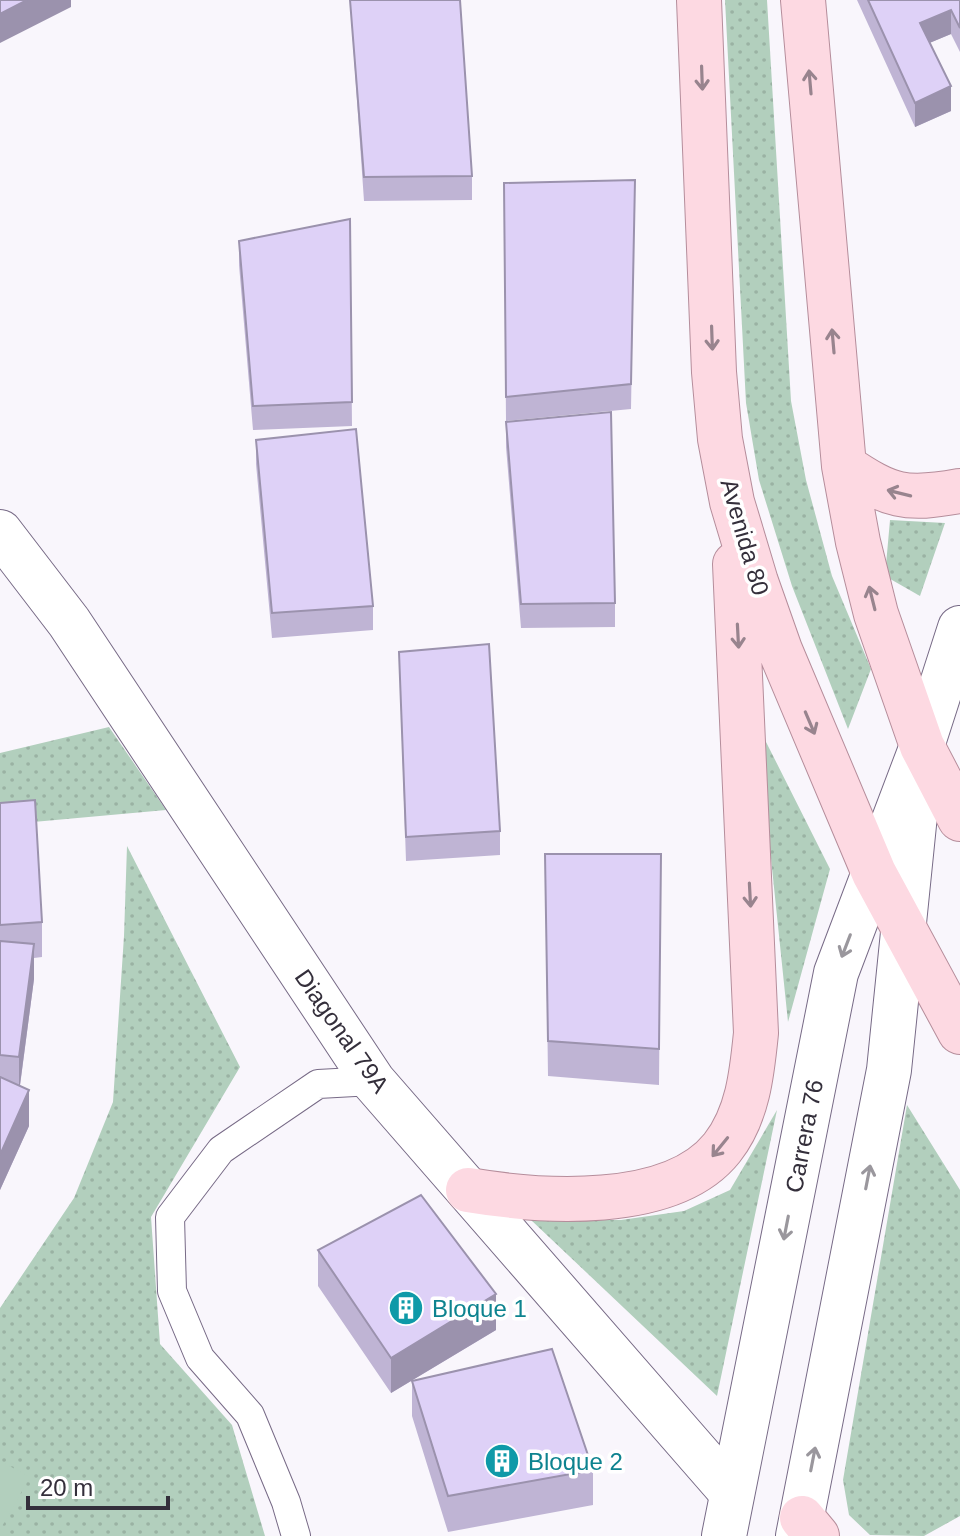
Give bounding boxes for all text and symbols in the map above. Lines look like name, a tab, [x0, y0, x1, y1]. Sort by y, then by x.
one-way arrow	[694, 64, 709, 91]
one-way arrow	[802, 69, 817, 96]
one-way arrow	[705, 324, 720, 351]
one-way arrow	[825, 328, 840, 355]
street label: Avenida 80	[716, 476, 774, 598]
one-way arrow	[887, 485, 912, 500]
one-way arrow	[863, 585, 878, 611]
one-way arrow	[730, 622, 745, 649]
one-way arrow	[803, 710, 818, 735]
one-way arrow	[742, 881, 757, 908]
one-way arrow	[838, 933, 852, 958]
street label: Diagonal 79A	[290, 964, 394, 1098]
street label: Carrera 76	[780, 1077, 828, 1195]
one-way arrow	[711, 1136, 729, 1157]
one-way arrow	[862, 1165, 877, 1190]
one-way arrow	[777, 1214, 792, 1240]
building icon: Bloque 1	[387, 1289, 425, 1327]
place label: Bloque 1	[432, 1295, 527, 1322]
building icon: Bloque 2	[483, 1442, 521, 1480]
one-way arrow	[806, 1447, 821, 1473]
place label: Bloque 2	[528, 1448, 623, 1475]
scale bar	[28, 1460, 168, 1510]
text: 20 m	[40, 1474, 93, 1501]

